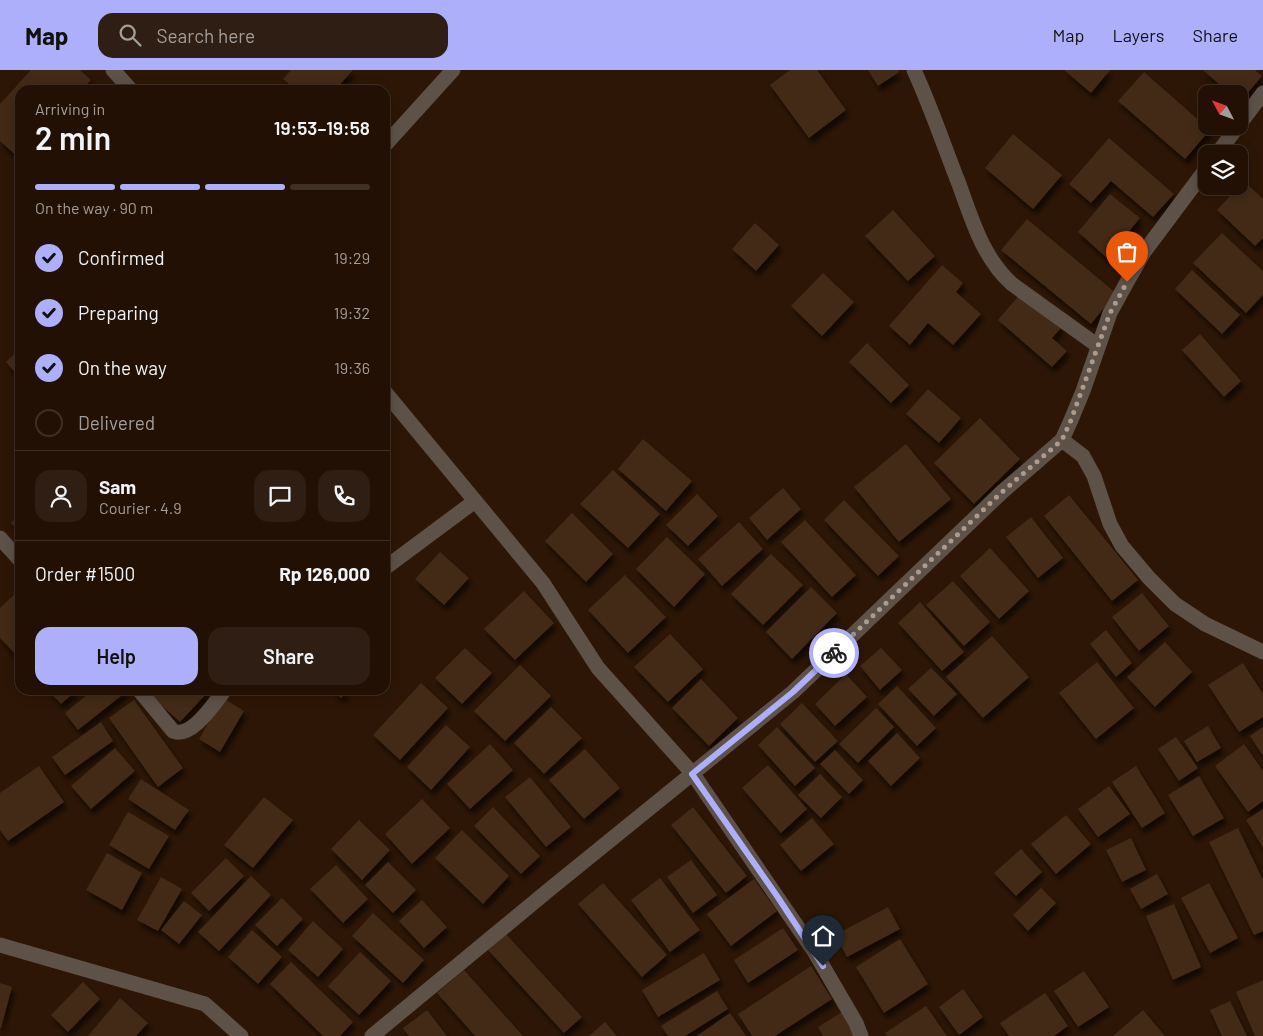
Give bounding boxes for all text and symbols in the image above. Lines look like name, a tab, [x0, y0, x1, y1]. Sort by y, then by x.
search box	[98, 13, 448, 58]
text: Map	[25, 21, 68, 50]
icon: search	[116, 21, 144, 49]
text: Search here	[156, 24, 255, 47]
text: Map	[1052, 24, 1084, 46]
text: Layers	[1112, 24, 1165, 46]
text: Share	[1193, 24, 1238, 46]
north arrow	[1198, 85, 1248, 135]
map controls	[1198, 85, 1248, 195]
text: Arriving in	[35, 99, 105, 118]
text: 19:53–19:58	[274, 116, 370, 139]
text: 2 min	[35, 118, 111, 156]
button: layers	[1198, 145, 1248, 195]
text: On the way · 90 m	[35, 198, 153, 217]
pin	[1106, 231, 1148, 282]
icon: bag	[1113, 238, 1141, 266]
icon: check	[35, 244, 63, 272]
text: Confirmed	[78, 246, 165, 269]
text: 19:29	[334, 248, 370, 267]
icon: check	[35, 299, 63, 327]
text: Preparing	[78, 301, 159, 324]
text: 19:32	[334, 303, 370, 322]
icon: check	[35, 354, 63, 382]
text: On the way	[78, 356, 167, 379]
text: 19:36	[334, 358, 370, 377]
text: Delivered	[78, 411, 155, 434]
button: person	[35, 470, 87, 522]
button: chat	[254, 470, 306, 522]
button: phone	[318, 470, 370, 522]
text: Sam	[99, 475, 136, 498]
text: Courier · 4.9	[99, 498, 182, 517]
text: Order #1500	[35, 562, 135, 585]
text: Rp 126,000	[279, 562, 370, 585]
button: Help	[35, 627, 198, 685]
button: Share	[208, 627, 370, 685]
courier	[809, 628, 859, 678]
icon: bike	[820, 639, 848, 667]
pin	[802, 915, 844, 966]
icon: home	[809, 922, 837, 950]

